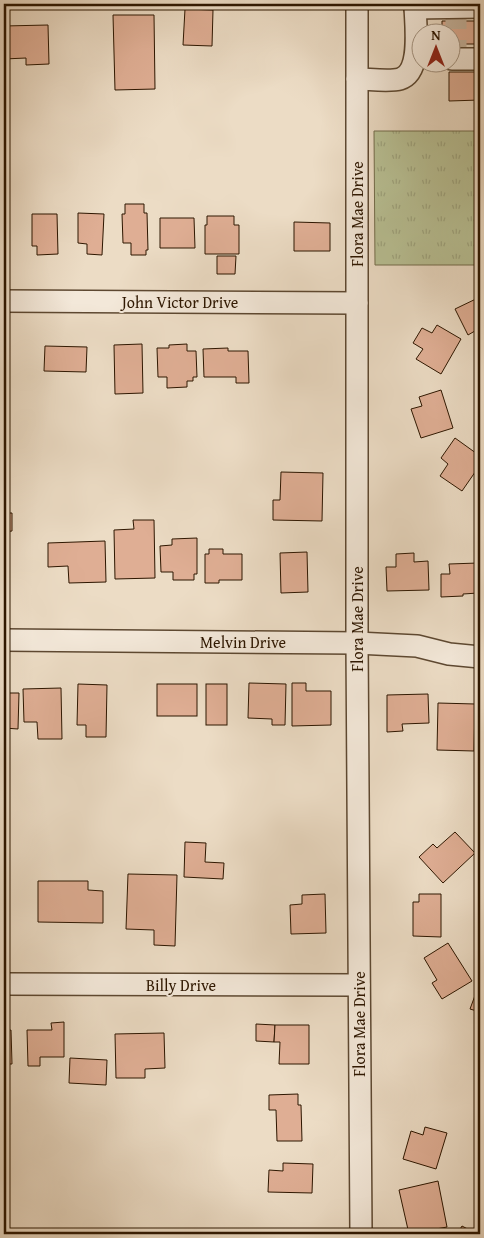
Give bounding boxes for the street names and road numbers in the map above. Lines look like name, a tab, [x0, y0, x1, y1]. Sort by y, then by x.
street label: Flora Mae Drive	[345, 161, 369, 267]
street label: John Victor Drive	[120, 290, 238, 314]
street label: Flora Mae Drive	[345, 566, 369, 672]
street label: Melvin Drive	[200, 630, 286, 654]
street label: Flora Mae Drive	[347, 971, 371, 1077]
street label: Billy Drive	[146, 973, 216, 997]

